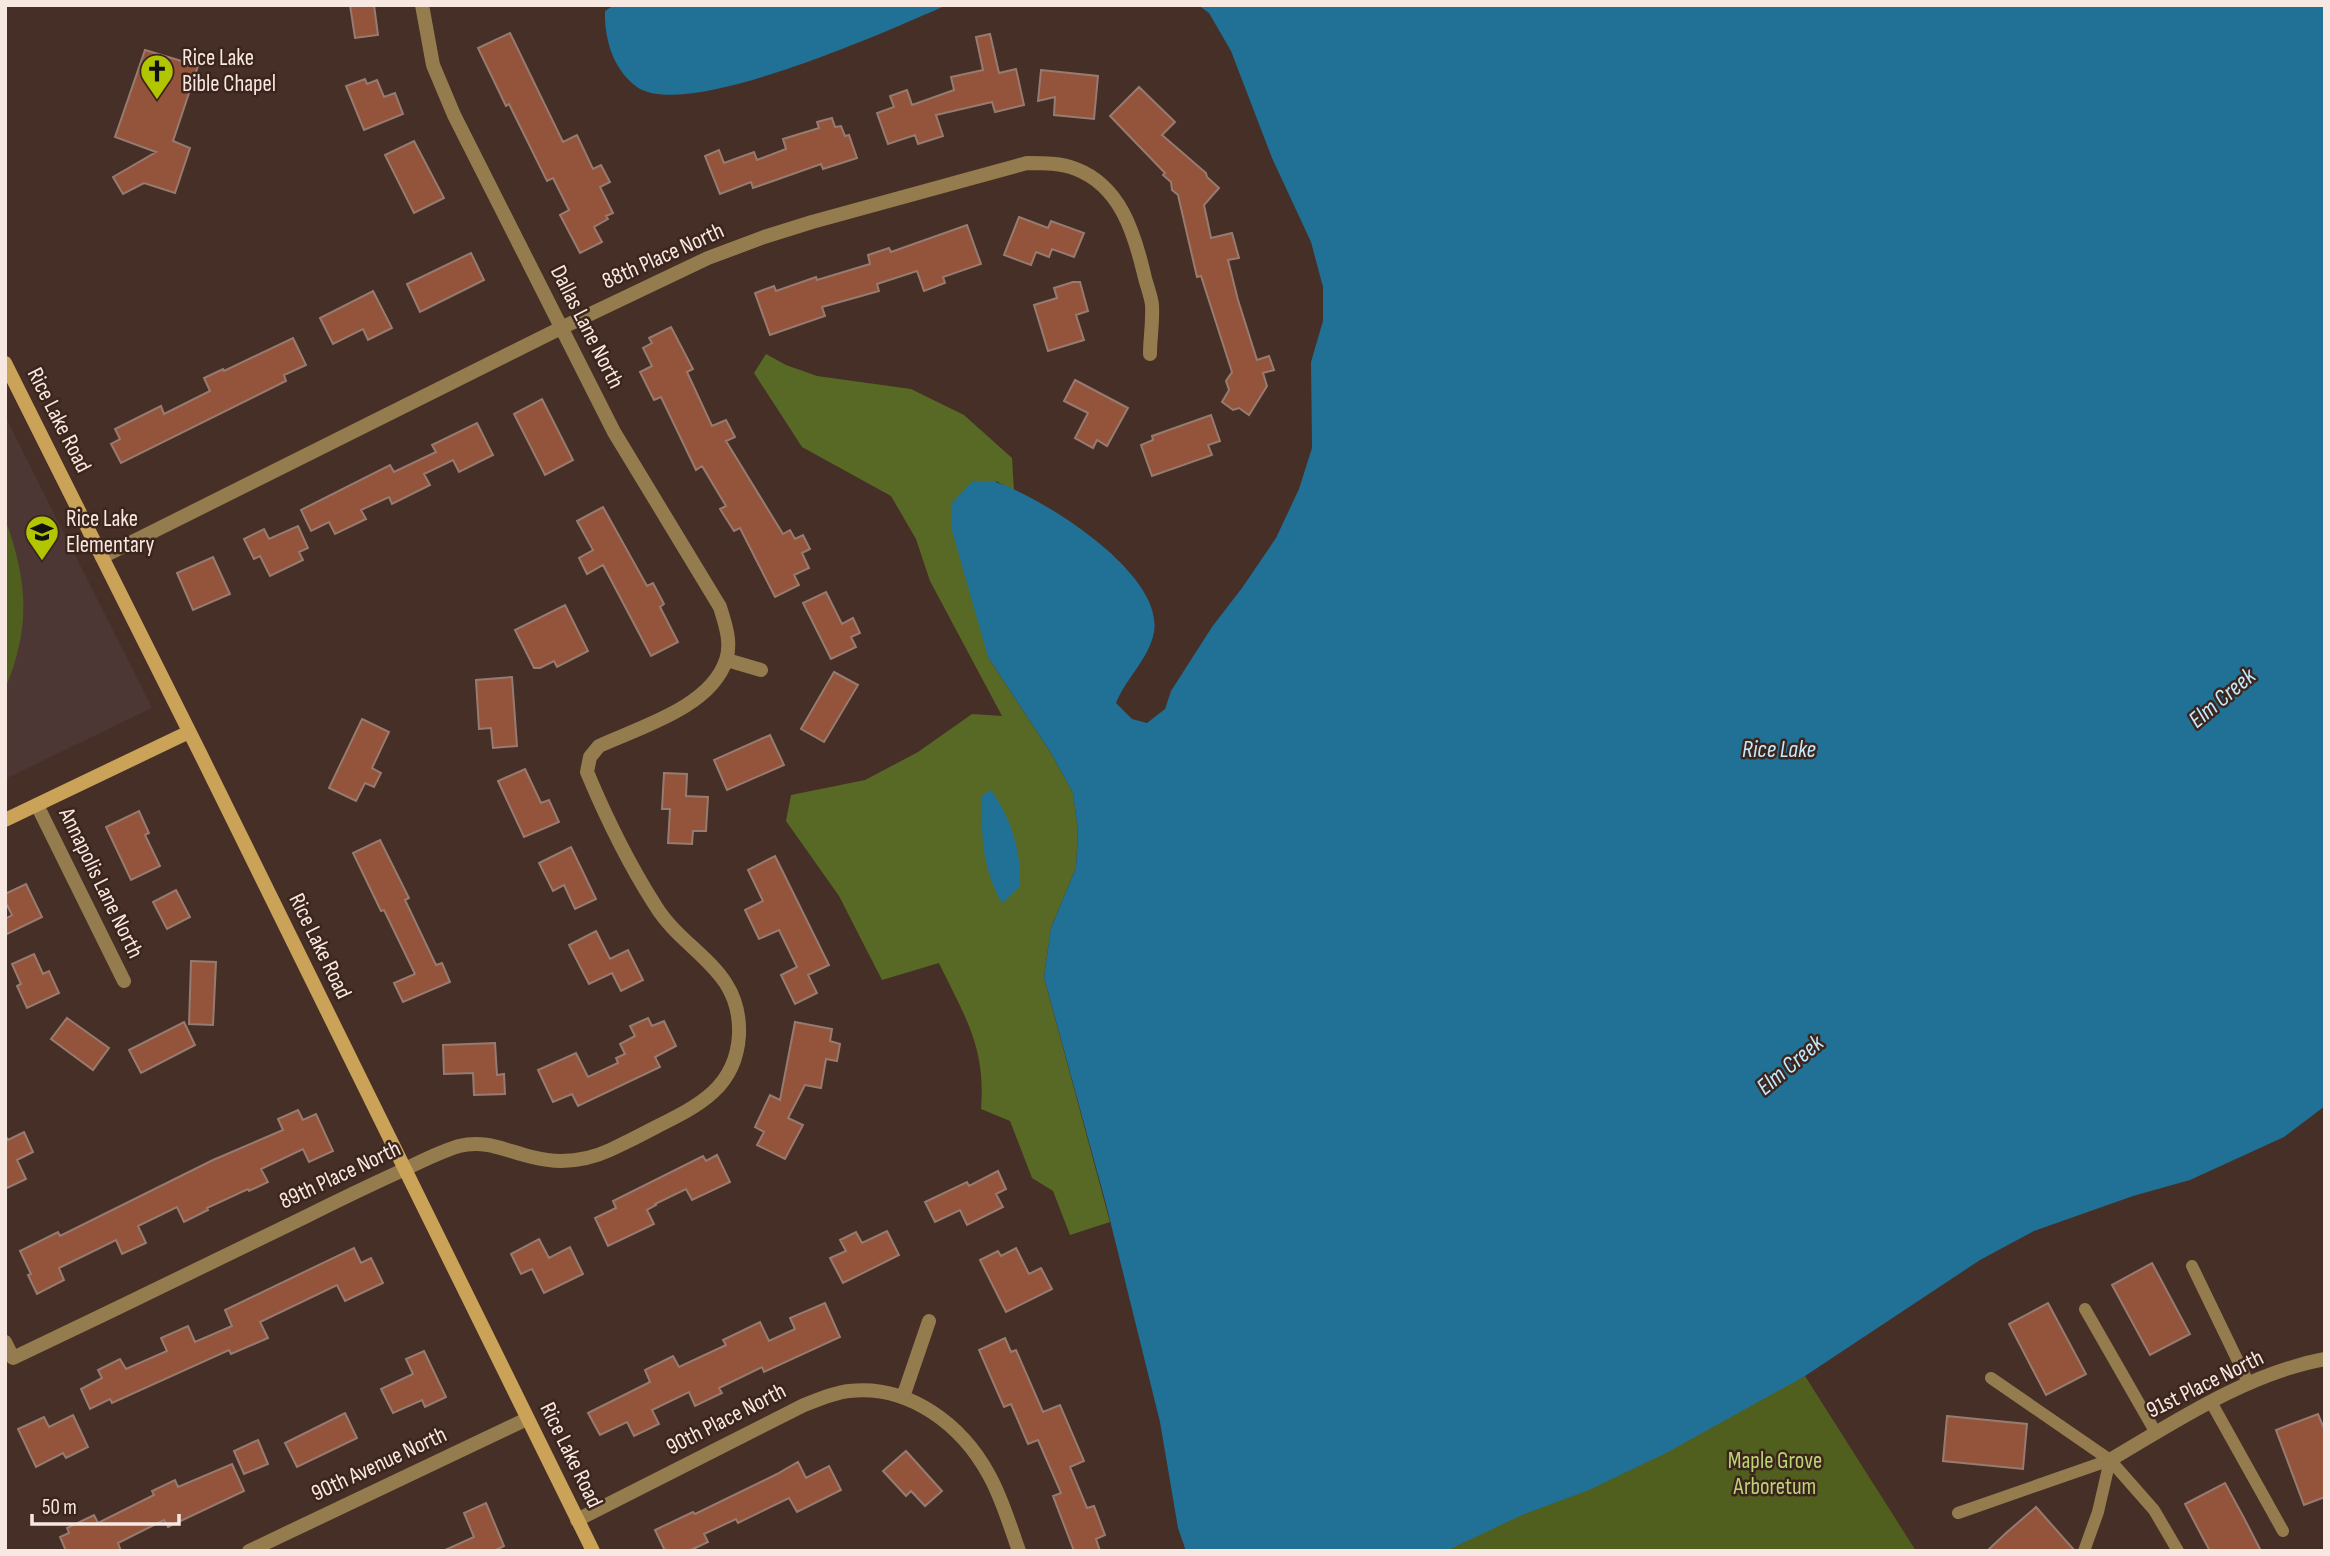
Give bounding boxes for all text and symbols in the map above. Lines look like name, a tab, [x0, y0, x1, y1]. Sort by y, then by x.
place label: Rice Lake Bible Chapel	[182, 44, 276, 98]
church icon: Rice Lake Bible Chapel	[138, 52, 176, 101]
street label: 88th Place North	[598, 217, 728, 295]
street label: Dallas Lane North	[544, 261, 630, 393]
street label: Rice Lake Road	[21, 363, 97, 477]
place label: Rice Lake Elementary	[66, 505, 155, 559]
school or university icon: Rice Lake Elementary	[23, 513, 61, 562]
water label: Elm Creek	[2183, 661, 2262, 734]
water label: Rice Lake	[1742, 735, 1816, 764]
street label: Annapolis Lane North	[52, 802, 150, 963]
street label: Rice Lake Road	[282, 889, 358, 1003]
water label: Elm Creek	[1751, 1028, 1830, 1101]
street label: 89th Place North	[275, 1135, 405, 1215]
street label: 91st Place North	[2142, 1344, 2268, 1424]
street label: 90th Place North	[661, 1377, 791, 1461]
street label: Rice Lake Road	[533, 1398, 609, 1512]
street label: 90th Avenue North	[307, 1420, 451, 1508]
park label: Maple Grove Arboretum	[1728, 1447, 1822, 1501]
scale bar	[32, 1482, 178, 1526]
text: 50 m	[42, 1495, 77, 1520]

